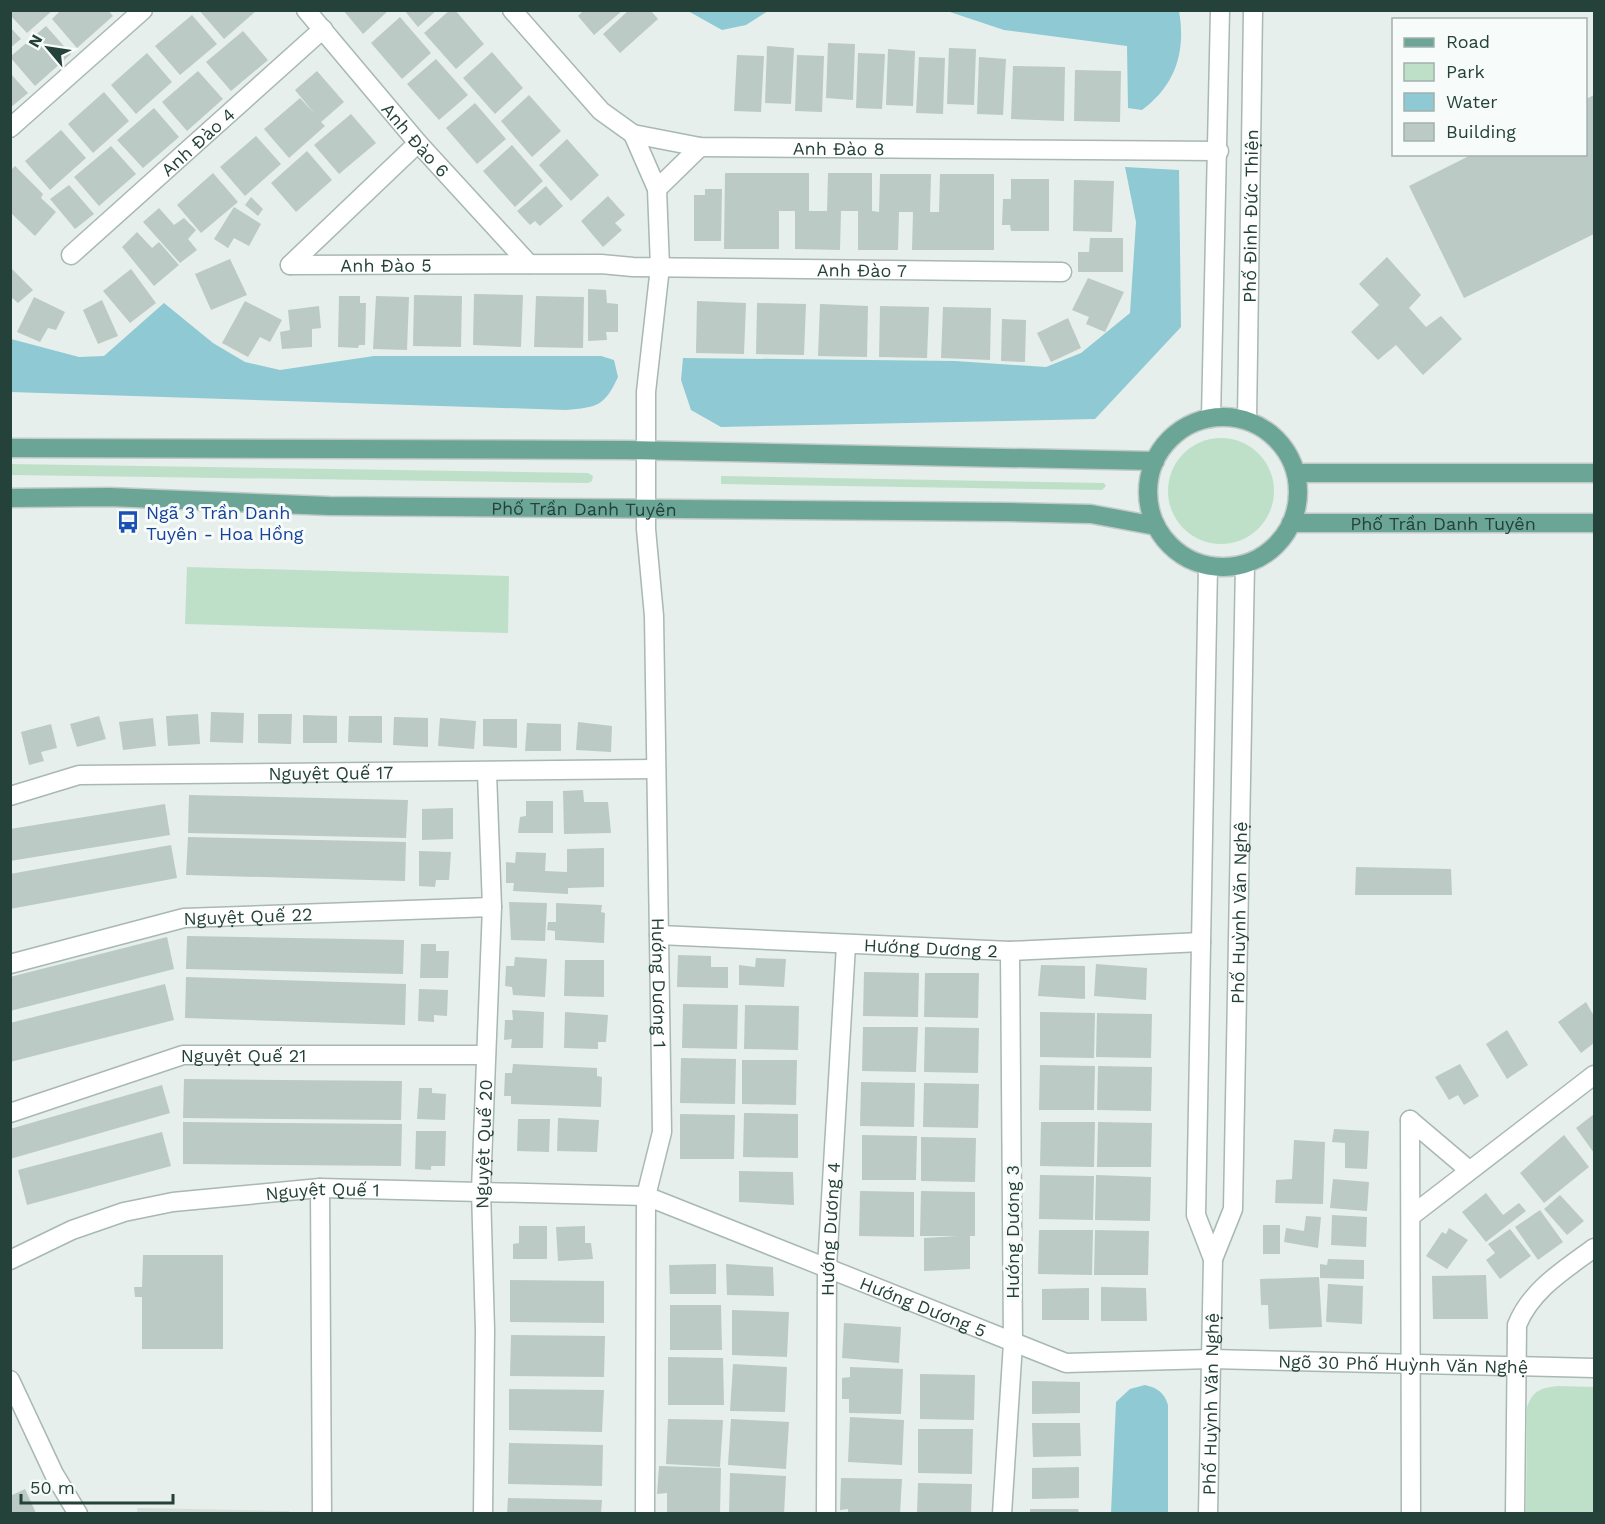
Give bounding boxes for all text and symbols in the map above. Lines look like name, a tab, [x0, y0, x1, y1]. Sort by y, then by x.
north arrow	[18, 18, 78, 78]
legend	[1392, 18, 1587, 156]
text: N	[24, 31, 47, 51]
text: Road	[1446, 31, 1490, 52]
text: Park	[1446, 61, 1485, 82]
text: Water	[1446, 91, 1498, 112]
street label: Anh Đào 6	[378, 98, 454, 181]
street label: Anh Đào 4	[156, 103, 239, 180]
text: Building	[1446, 121, 1516, 142]
street label: Phố Đinh Đức Thiện	[1238, 129, 1262, 303]
street label: Anh Đào 8	[793, 137, 885, 159]
street label: Anh Đào 5	[340, 254, 432, 275]
street label: Anh Đào 7	[817, 259, 907, 281]
street label: Phố Trần Danh Tuyên	[491, 497, 677, 520]
place label: Ngã 3 Trần Danh Tuyên - Hoa Hồng	[146, 502, 304, 544]
bus stop icon: Ngã 3 Trần Danh Tuyên - Hoa Hồng	[115, 509, 141, 535]
street label: Phố Trần Danh Tuyên	[1350, 513, 1536, 534]
street label: Nguyệt Quế 17	[268, 761, 393, 784]
street label: Phố Huỳnh Văn Nghệ	[1226, 821, 1251, 1004]
street label: Nguyệt Quế 22	[183, 903, 313, 929]
street label: Hướng Dương 1	[648, 917, 671, 1048]
street label: Hướng Dương 2	[863, 934, 998, 961]
street label: Nguyệt Quế 21	[181, 1045, 306, 1066]
street label: Nguyệt Quế 20	[470, 1079, 496, 1209]
street label: Hướng Dương 4	[816, 1161, 844, 1296]
street label: Hướng Dương 3	[1002, 1165, 1023, 1299]
street label: Nguyệt Quế 1	[264, 1177, 380, 1204]
street label: Hướng Dương 5	[857, 1272, 989, 1341]
street label: Phố Huỳnh Văn Nghệ	[1198, 1313, 1222, 1496]
street label: Ngõ 30 Phố Huỳnh Văn Nghệ	[1278, 1350, 1528, 1377]
scale bar	[21, 1467, 172, 1505]
text: 50 m	[30, 1477, 75, 1498]

